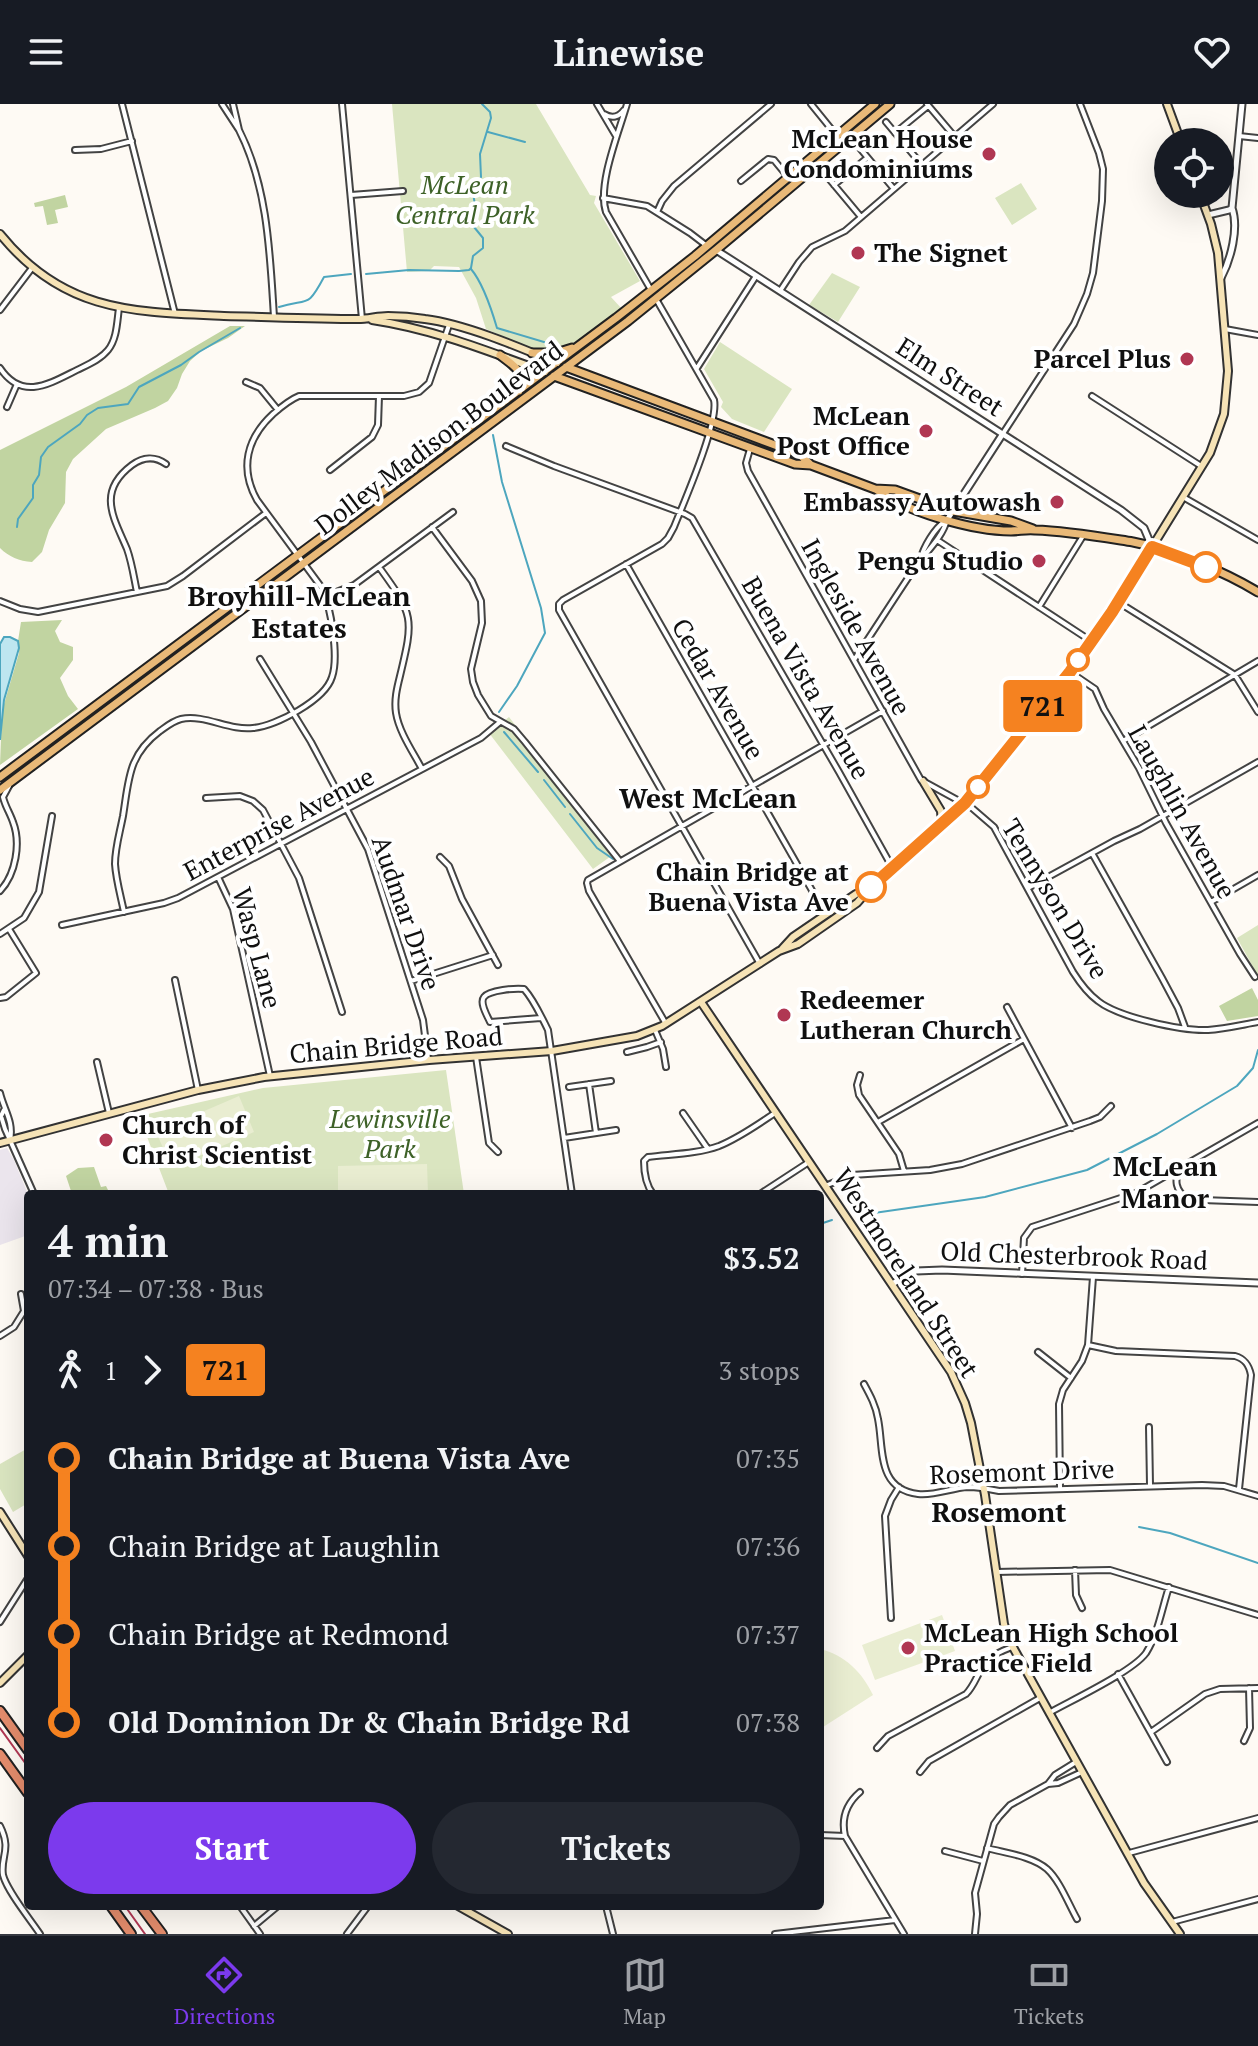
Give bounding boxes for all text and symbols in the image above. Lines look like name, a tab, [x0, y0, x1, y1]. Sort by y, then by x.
text: Linewise	[554, 29, 704, 76]
icon: menu	[24, 30, 68, 74]
icon: heart	[1190, 30, 1234, 74]
place label: McLean House Condominiums	[783, 121, 973, 185]
map controls	[1154, 128, 1234, 208]
button: locate	[1154, 128, 1234, 208]
marker: McLean House Condominiums	[980, 145, 998, 163]
park label: McLean Central Park	[395, 167, 535, 231]
place label: The Signet	[874, 235, 1008, 269]
marker: The Signet	[849, 244, 867, 262]
street label: Elm Street	[891, 329, 1011, 424]
street label: Dolley Madison Boulevard	[307, 333, 569, 542]
place label: Parcel Plus	[1034, 341, 1171, 375]
marker: Parcel Plus	[1178, 350, 1196, 368]
place label: McLean Post Office	[777, 398, 910, 462]
marker: McLean Post Office	[917, 422, 935, 440]
place label: Embassy Autowash	[804, 484, 1041, 518]
marker: Embassy Autowash	[1048, 493, 1066, 511]
street label: Ingleside Avenue	[794, 532, 919, 721]
place label: Pengu Studio	[858, 543, 1023, 577]
marker: Pengu Studio	[1030, 552, 1048, 570]
unlabelled marker	[1191, 552, 1221, 582]
street label: Buena Vista Avenue	[735, 570, 879, 785]
district label: Broyhill-McLean Estates	[187, 577, 411, 646]
street label: Cedar Avenue	[665, 612, 773, 765]
unlabelled marker	[1067, 649, 1089, 671]
line badge: 721	[997, 680, 1089, 732]
text: 721	[1019, 687, 1067, 724]
street label: Laughlin Avenue	[1121, 719, 1245, 904]
street label: Enterprise Avenue	[177, 759, 380, 888]
unlabelled marker	[967, 776, 989, 798]
district label: West McLean	[619, 779, 797, 816]
street label: Tennyson Drive	[995, 812, 1117, 985]
street label: Audmar Drive	[365, 831, 449, 994]
place label: Chain Bridge at Buena Vista Ave	[648, 854, 850, 918]
marker: Chain Bridge at Buena Vista Ave	[856, 872, 886, 902]
street label: Wasp Lane	[226, 883, 290, 1012]
place label: Redeemer Lutheran Church	[800, 982, 1012, 1046]
marker: Redeemer Lutheran Church	[775, 1006, 793, 1024]
street label: Chain Bridge Road	[288, 1018, 504, 1070]
park label: Lewinsville Park	[328, 1101, 451, 1165]
place label: Church of Christ Scientist	[122, 1107, 313, 1171]
marker: Church of Christ Scientist	[97, 1131, 115, 1149]
district label: McLean Manor	[1113, 1147, 1217, 1216]
street label: Westmoreland Street	[826, 1161, 987, 1384]
text: 4 min	[48, 1211, 168, 1270]
street label: Old Chesterbrook Road	[940, 1233, 1208, 1277]
text: $3.52	[723, 1238, 800, 1278]
text: 07:34 – 07:38 · Bus	[48, 1271, 264, 1305]
icon: walk	[48, 1348, 92, 1392]
icon: forward	[130, 1348, 174, 1392]
text: 721	[202, 1351, 249, 1388]
text: 1	[104, 1353, 118, 1387]
text: 3 stops	[719, 1353, 800, 1387]
text: Chain Bridge at Buena Vista Ave	[108, 1438, 570, 1478]
text: 07:35	[736, 1441, 800, 1475]
street label: Rosemont Drive	[929, 1451, 1115, 1491]
district label: Rosemont	[932, 1493, 1066, 1530]
text: Chain Bridge at Laughlin	[108, 1526, 440, 1566]
text: 07:36	[736, 1529, 800, 1563]
text: Chain Bridge at Redmond	[108, 1614, 449, 1654]
place label: McLean High School Practice Field	[924, 1615, 1178, 1679]
text: 07:37	[736, 1617, 800, 1651]
marker: McLean High School Practice Field	[899, 1639, 917, 1657]
text: Old Dominion Dr & Chain Bridge Rd	[108, 1702, 630, 1742]
text: 07:38	[736, 1705, 800, 1739]
button: Start	[48, 1802, 416, 1894]
button: Tickets	[432, 1802, 800, 1894]
tab: Directions	[174, 1953, 275, 2030]
tab: Map	[623, 1953, 667, 2030]
tab: Tickets	[1014, 1953, 1084, 2030]

